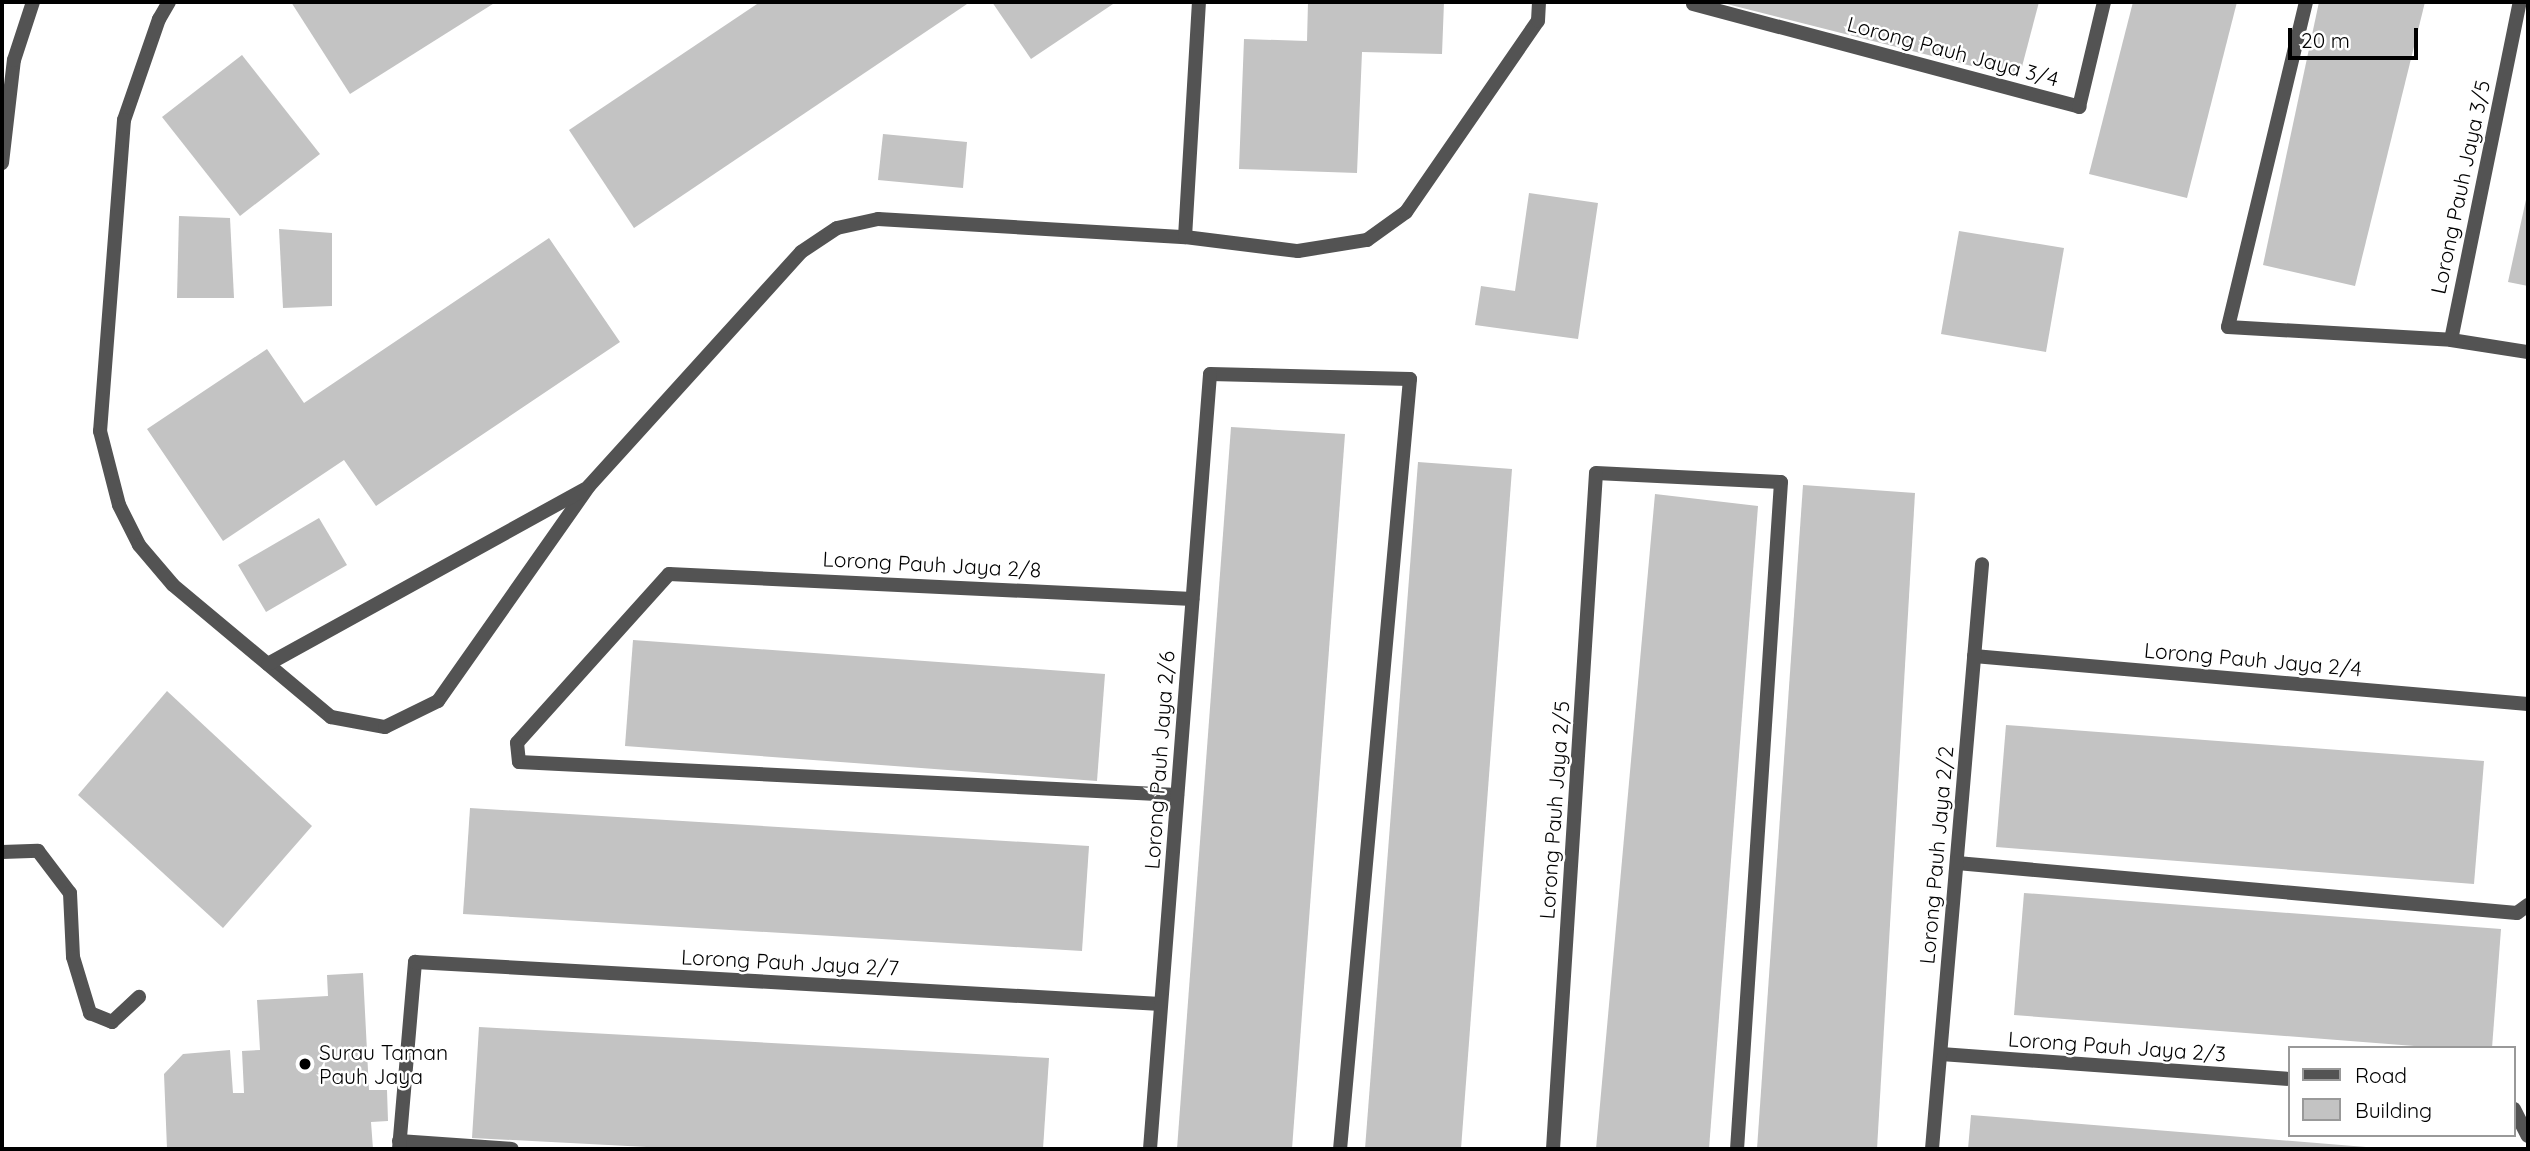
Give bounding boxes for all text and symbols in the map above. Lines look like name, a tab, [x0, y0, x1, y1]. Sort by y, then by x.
street label: Lorong Pauh Jaya 3/4	[1845, 11, 2061, 91]
scale bar	[2292, 14, 2422, 58]
text: 20 m	[2301, 27, 2350, 53]
street label: Lorong Pauh Jaya 3/5	[2425, 78, 2495, 296]
street label: Lorong Pauh Jaya 2/8	[822, 546, 1042, 582]
street label: Lorong Pauh Jaya 2/4	[2143, 637, 2363, 681]
street label: Lorong Pauh Jaya 2/6	[1139, 650, 1179, 870]
street label: Lorong Pauh Jaya 2/5	[1534, 700, 1574, 920]
street label: Lorong Pauh Jaya 2/2	[1914, 745, 1958, 965]
street label: Lorong Pauh Jaya 2/7	[680, 944, 900, 980]
street label: Lorong Pauh Jaya 2/3	[2007, 1026, 2227, 1066]
place label: Surau Taman Pauh Jaya	[319, 1039, 448, 1089]
legend	[2288, 1046, 2516, 1137]
marker: Surau Taman Pauh Jaya	[297, 1056, 313, 1072]
text: Road	[2355, 1062, 2407, 1088]
text: Building	[2355, 1097, 2432, 1123]

